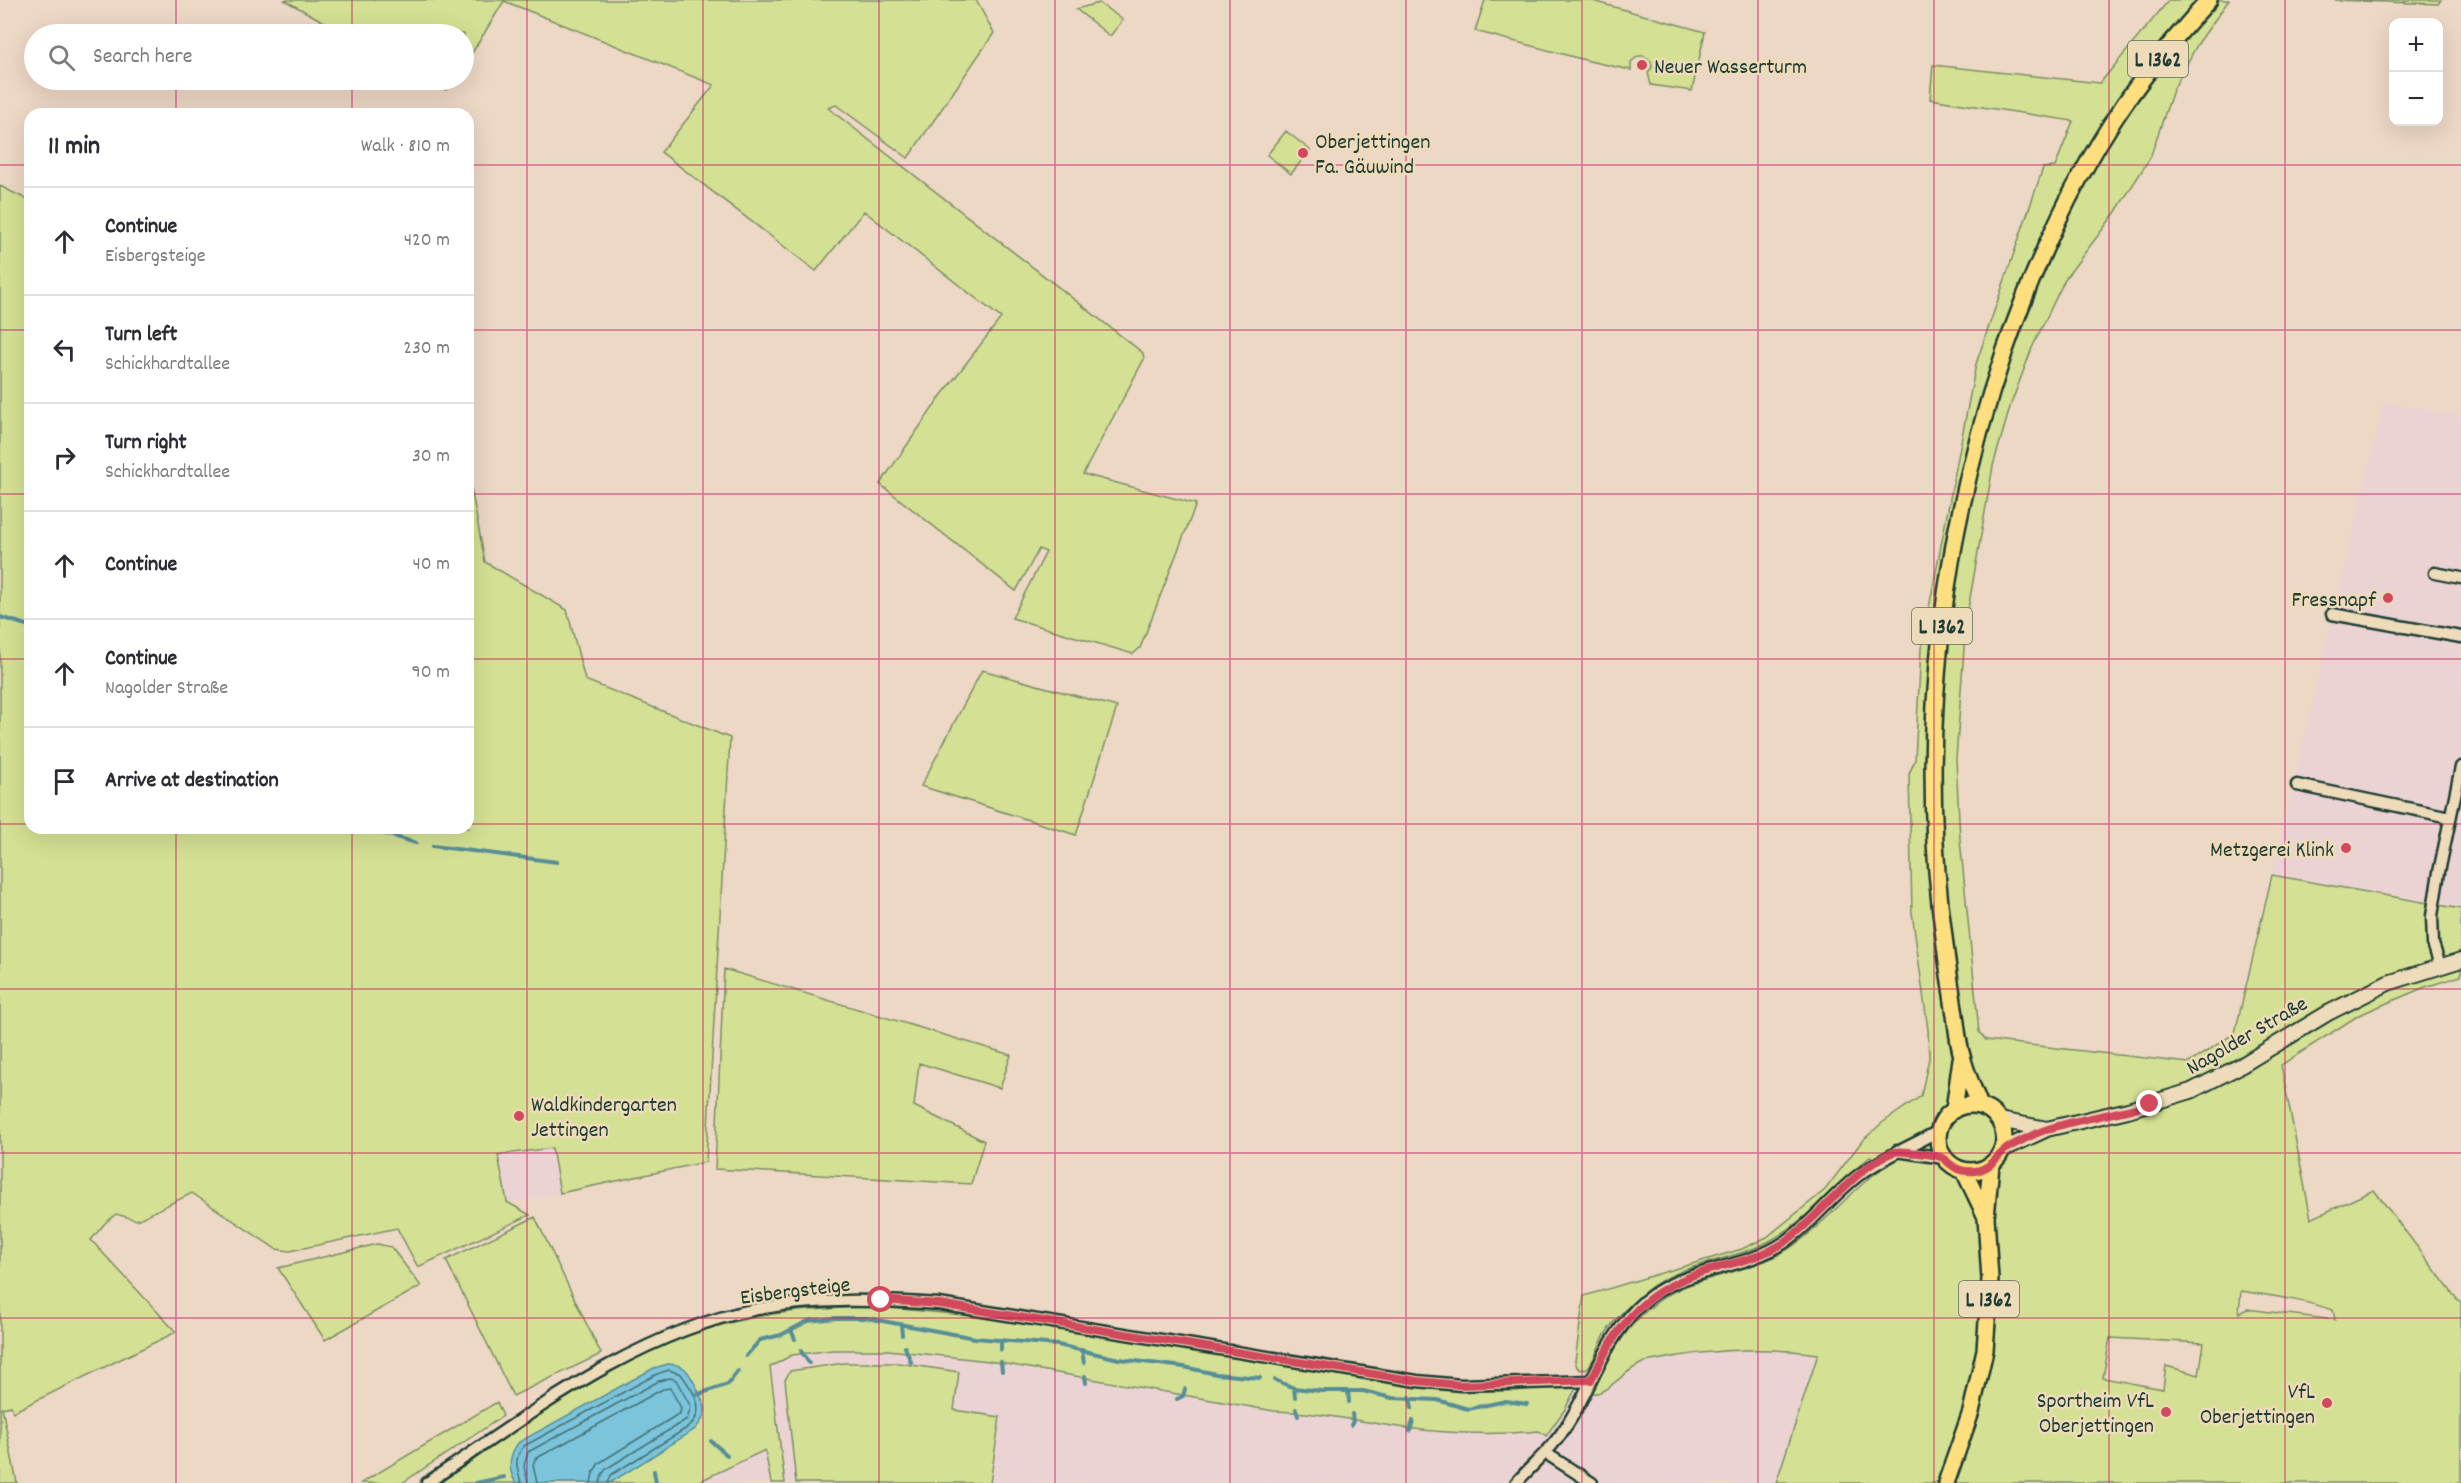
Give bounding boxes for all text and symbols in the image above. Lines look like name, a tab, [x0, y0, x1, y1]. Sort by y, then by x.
map controls	[2389, 18, 2443, 126]
button: +	[2389, 18, 2443, 72]
search box	[24, 24, 474, 90]
icon: search	[45, 41, 78, 74]
road number: L 1362	[2128, 41, 2188, 77]
text: Search here	[93, 42, 192, 73]
place label: Neuer Wasserturm	[1654, 53, 1807, 84]
marker: Neuer Wasserturm	[1635, 58, 1649, 72]
button: −	[2389, 72, 2443, 126]
place label: Oberjettingen Fa. Gäuwind	[1315, 128, 1430, 184]
text: 11 min	[48, 129, 100, 166]
text: Walk · 810 m	[361, 133, 450, 161]
marker: Oberjettingen Fa. Gäuwind	[1296, 146, 1310, 160]
text: Continue	[105, 212, 177, 243]
icon: ahead	[48, 225, 81, 258]
text: 420 m	[404, 227, 450, 255]
text: Eisbergsteige	[105, 243, 206, 271]
text: Turn left	[105, 320, 177, 351]
icon: left	[48, 333, 81, 366]
text: 230 m	[403, 335, 450, 363]
text: Schickhardtallee	[105, 351, 230, 379]
text: Turn right	[105, 428, 187, 459]
icon: right	[48, 441, 81, 474]
text: 30 m	[412, 443, 450, 471]
text: Schickhardtallee	[105, 459, 230, 487]
icon: ahead	[48, 549, 81, 582]
text: Continue	[105, 550, 177, 581]
text: 40 m	[412, 551, 450, 579]
place label: Fressnapf	[2291, 586, 2377, 617]
marker: Fressnapf	[2381, 591, 2395, 605]
road number: L 1362	[1912, 608, 1972, 644]
text: Continue	[105, 644, 177, 675]
icon: ahead	[48, 657, 81, 690]
text: 90 m	[412, 659, 450, 687]
text: Nagolder Straße	[105, 675, 228, 703]
icon: arrive	[48, 765, 81, 798]
text: Arrive at destination	[105, 766, 279, 797]
place label: Metzgerei Klink	[2210, 836, 2334, 867]
marker: Metzgerei Klink	[2339, 841, 2353, 855]
street label: Nagolder Straße	[2181, 990, 2314, 1084]
route end	[2136, 1090, 2162, 1116]
place label: Waldkindergarten Jettingen	[531, 1091, 677, 1147]
marker: Waldkindergarten Jettingen	[512, 1109, 526, 1123]
street label: Eisbergsteige	[739, 1270, 852, 1315]
road number: L 1362	[1959, 1281, 2019, 1317]
route start	[867, 1286, 893, 1312]
place label: VfL Oberjettingen	[2200, 1378, 2315, 1434]
place label: Sportheim VfL Oberjettingen	[2037, 1387, 2154, 1443]
marker: VfL Oberjettingen	[2320, 1396, 2334, 1410]
marker: Sportheim VfL Oberjettingen	[2159, 1405, 2173, 1419]

